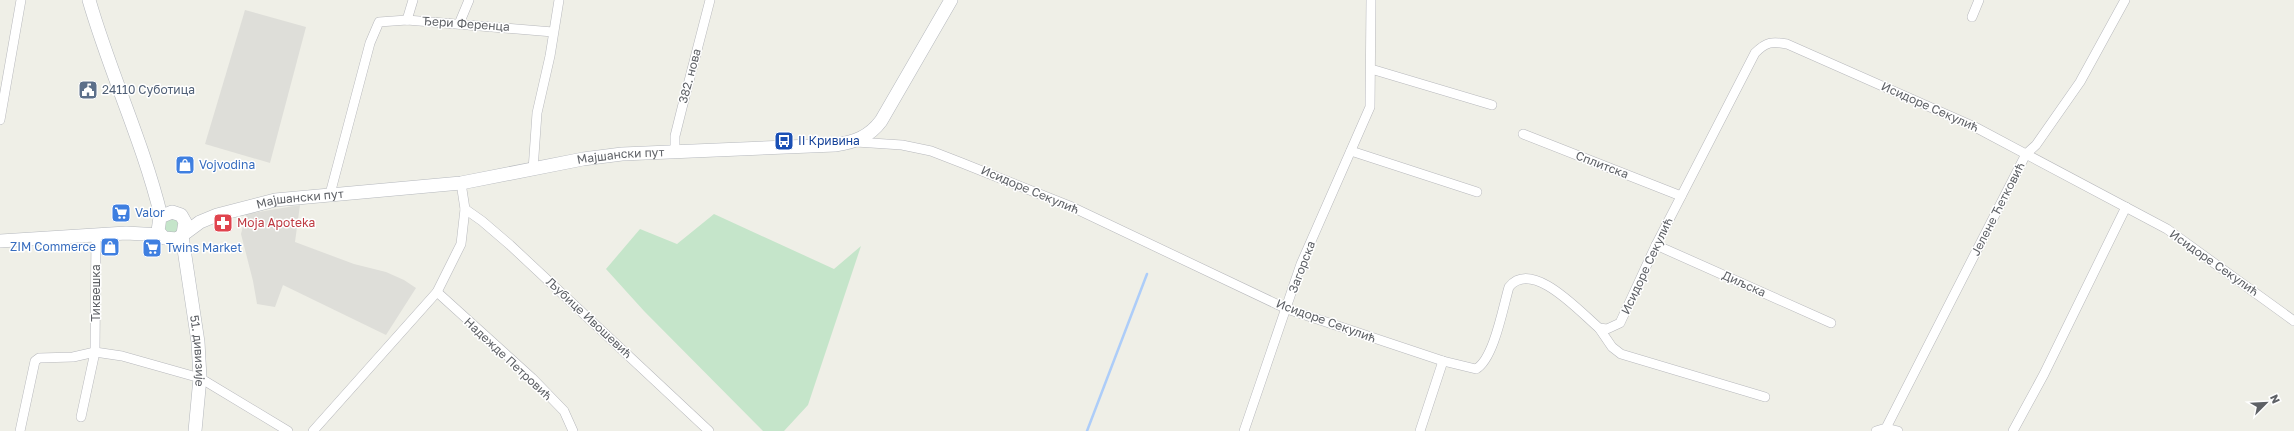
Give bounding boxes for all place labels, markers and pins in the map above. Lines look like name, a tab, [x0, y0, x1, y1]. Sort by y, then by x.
public building icon: 24110 Суботица	[77, 79, 99, 101]
place label: 24110 Суботица	[102, 82, 195, 97]
bus stop icon: II Кривина	[773, 130, 795, 152]
place label: II Кривина	[798, 133, 860, 148]
shop icon: Vojvodina	[174, 154, 196, 176]
place label: Vojvodina	[199, 157, 255, 172]
supermarket icon: Valor	[110, 202, 132, 224]
place label: Valor	[135, 205, 165, 220]
pharmacy icon: Moja Apoteka	[212, 212, 234, 234]
place label: Moja Apoteka	[237, 215, 315, 230]
shop icon: ZIM Commerce	[99, 236, 121, 258]
supermarket icon: Twins Market	[141, 237, 163, 259]
place label: ZIM Commerce	[10, 239, 96, 254]
place label: Twins Market	[166, 240, 242, 255]

